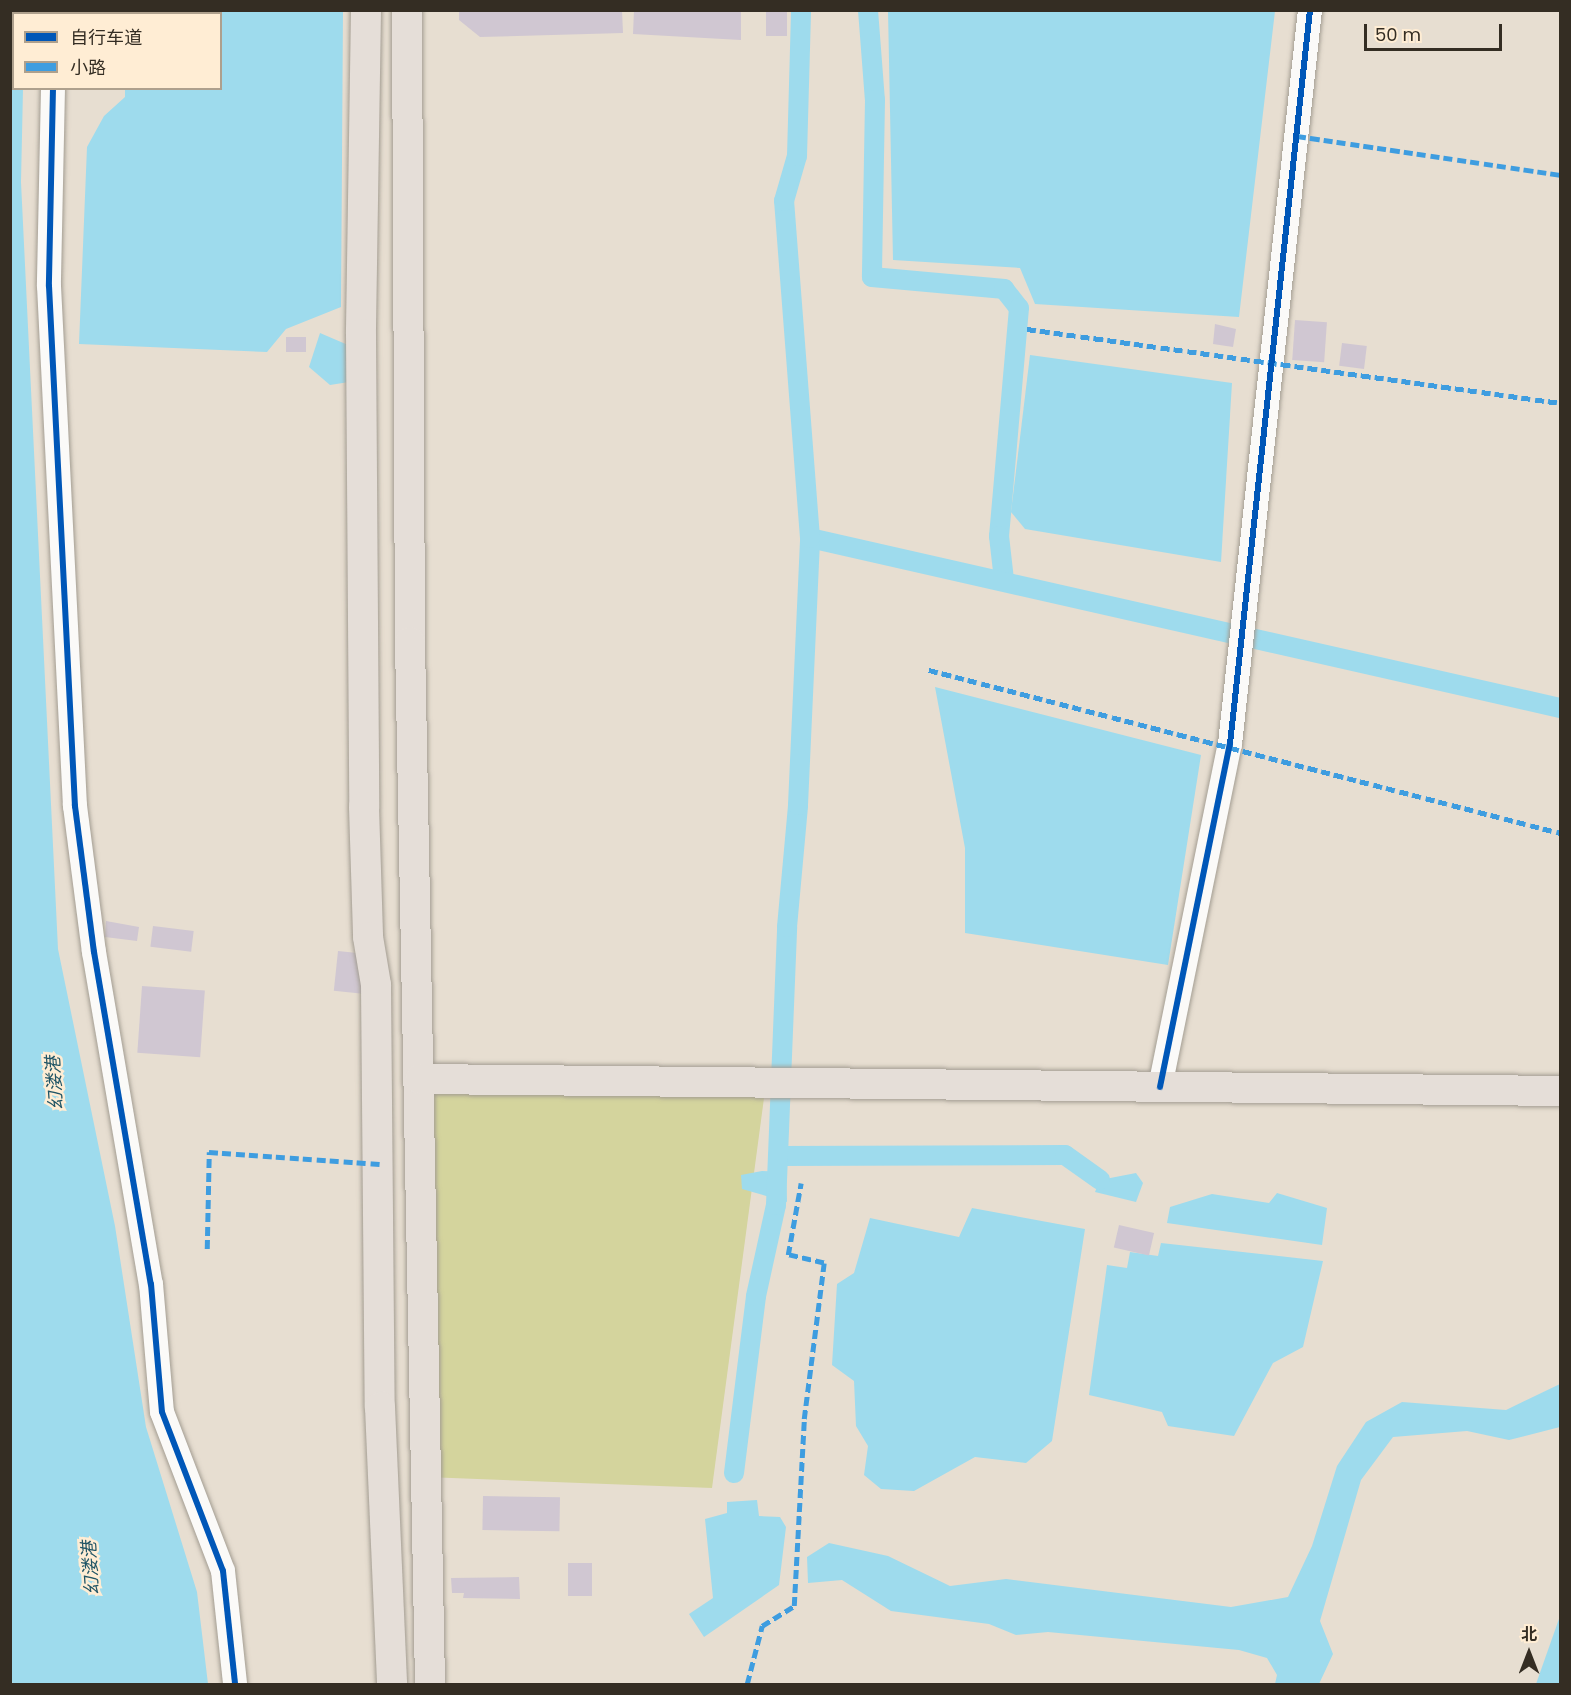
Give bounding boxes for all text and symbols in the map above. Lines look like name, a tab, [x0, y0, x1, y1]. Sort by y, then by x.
legend	[12, 12, 222, 90]
scale bar	[1367, 12, 1505, 50]
text: 50 m	[1375, 22, 1421, 47]
text: 自行车道	[70, 25, 142, 50]
text: 小路	[70, 55, 106, 80]
water label: 幻溇港	[42, 1055, 68, 1111]
water label: 幻溇港	[78, 1540, 104, 1596]
north arrow	[1499, 1623, 1559, 1683]
text: 北	[1521, 1623, 1537, 1646]

